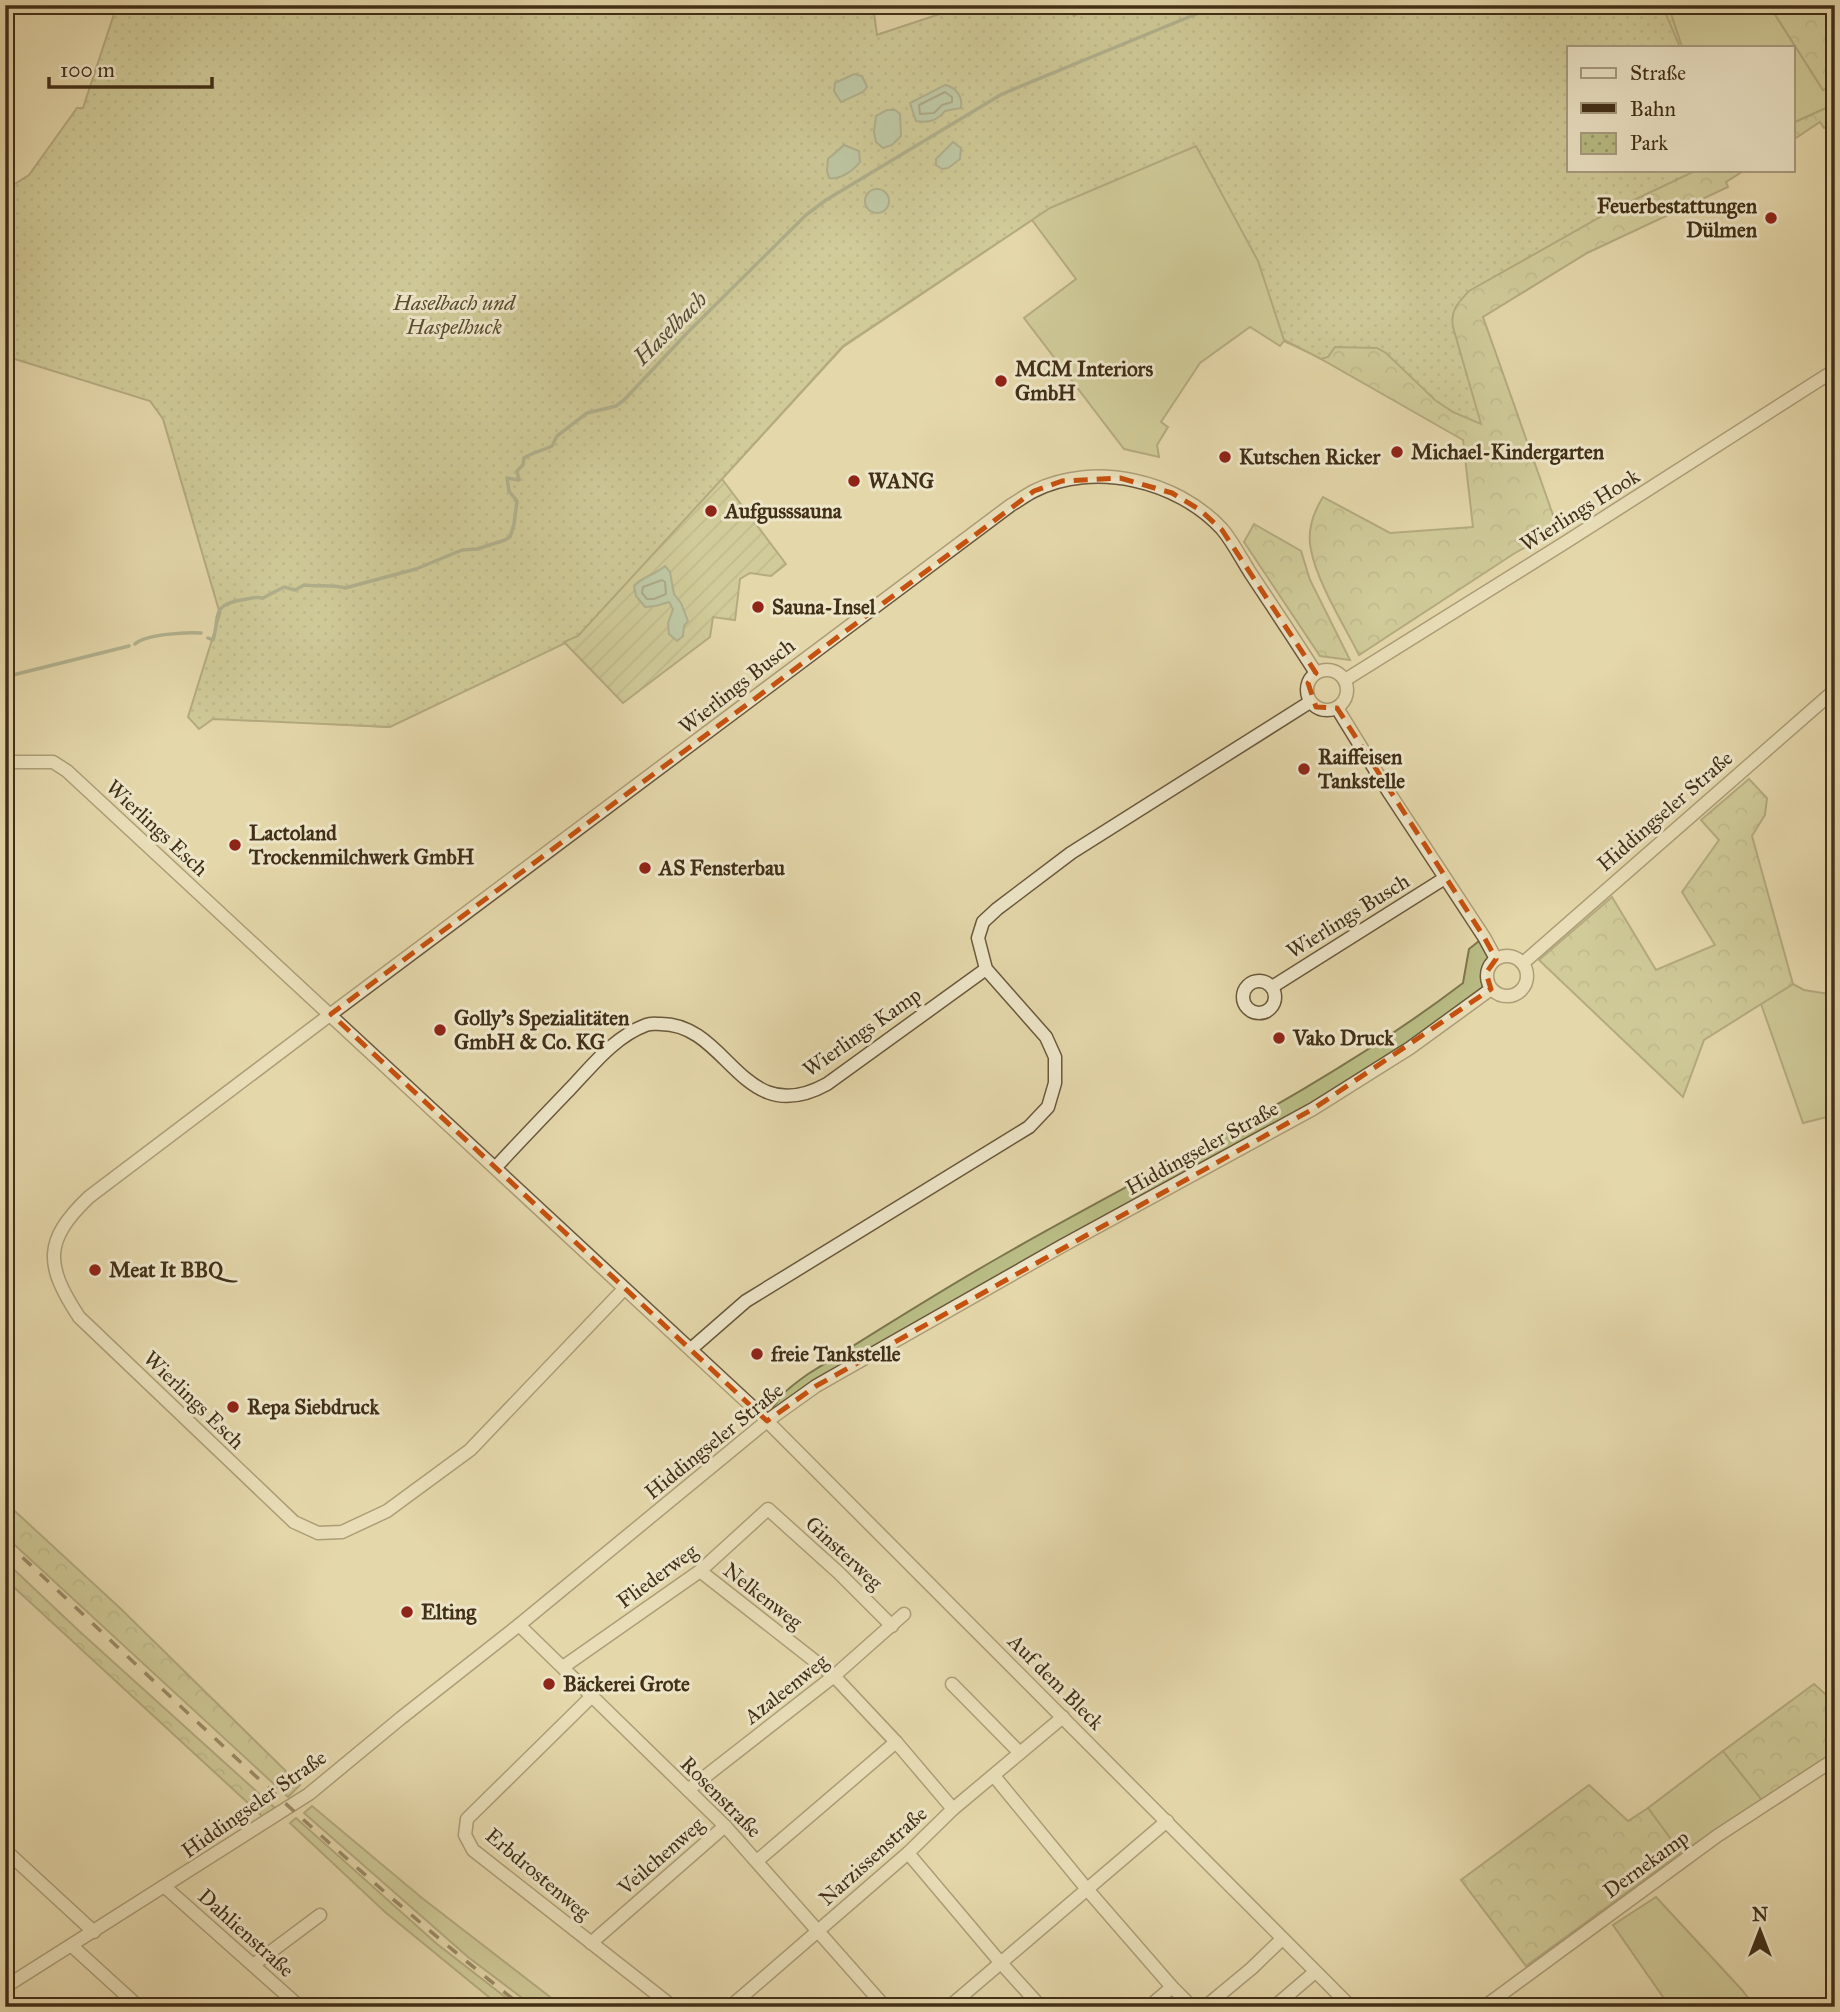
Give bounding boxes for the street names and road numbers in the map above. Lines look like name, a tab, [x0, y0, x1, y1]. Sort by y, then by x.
street label: Wierlings Hook	[1515, 463, 1645, 557]
street label: Wierlings Busch	[674, 632, 800, 739]
street label: Hiddingseler Straße	[1592, 745, 1738, 877]
street label: Wierlings Esch	[101, 774, 214, 882]
street label: Wierlings Busch	[1282, 868, 1415, 964]
street label: Wierlings Kamp	[798, 982, 926, 1082]
street label: Hiddingseler Straße	[1121, 1095, 1283, 1201]
street label: Wierlings Esch	[138, 1345, 250, 1455]
street label: Hiddingseler Straße	[639, 1377, 789, 1505]
street label: Ginsterweg	[800, 1511, 888, 1596]
street label: Fliederweg	[612, 1538, 703, 1614]
street label: Nelkenweg	[718, 1557, 808, 1635]
street label: Auf dem Bleck	[1002, 1628, 1110, 1736]
street label: Azaleenweg	[738, 1648, 833, 1730]
street label: Hiddingseler Straße	[177, 1744, 332, 1864]
street label: Rosenstraße	[675, 1751, 767, 1843]
street label: Narzissenstraße	[814, 1801, 933, 1911]
street label: Veilchenweg	[612, 1811, 710, 1901]
street label: Erbdrostenweg	[480, 1822, 596, 1926]
street label: Dernekamp	[1598, 1824, 1694, 1904]
street label: Dahlienstraße	[193, 1883, 299, 1983]

